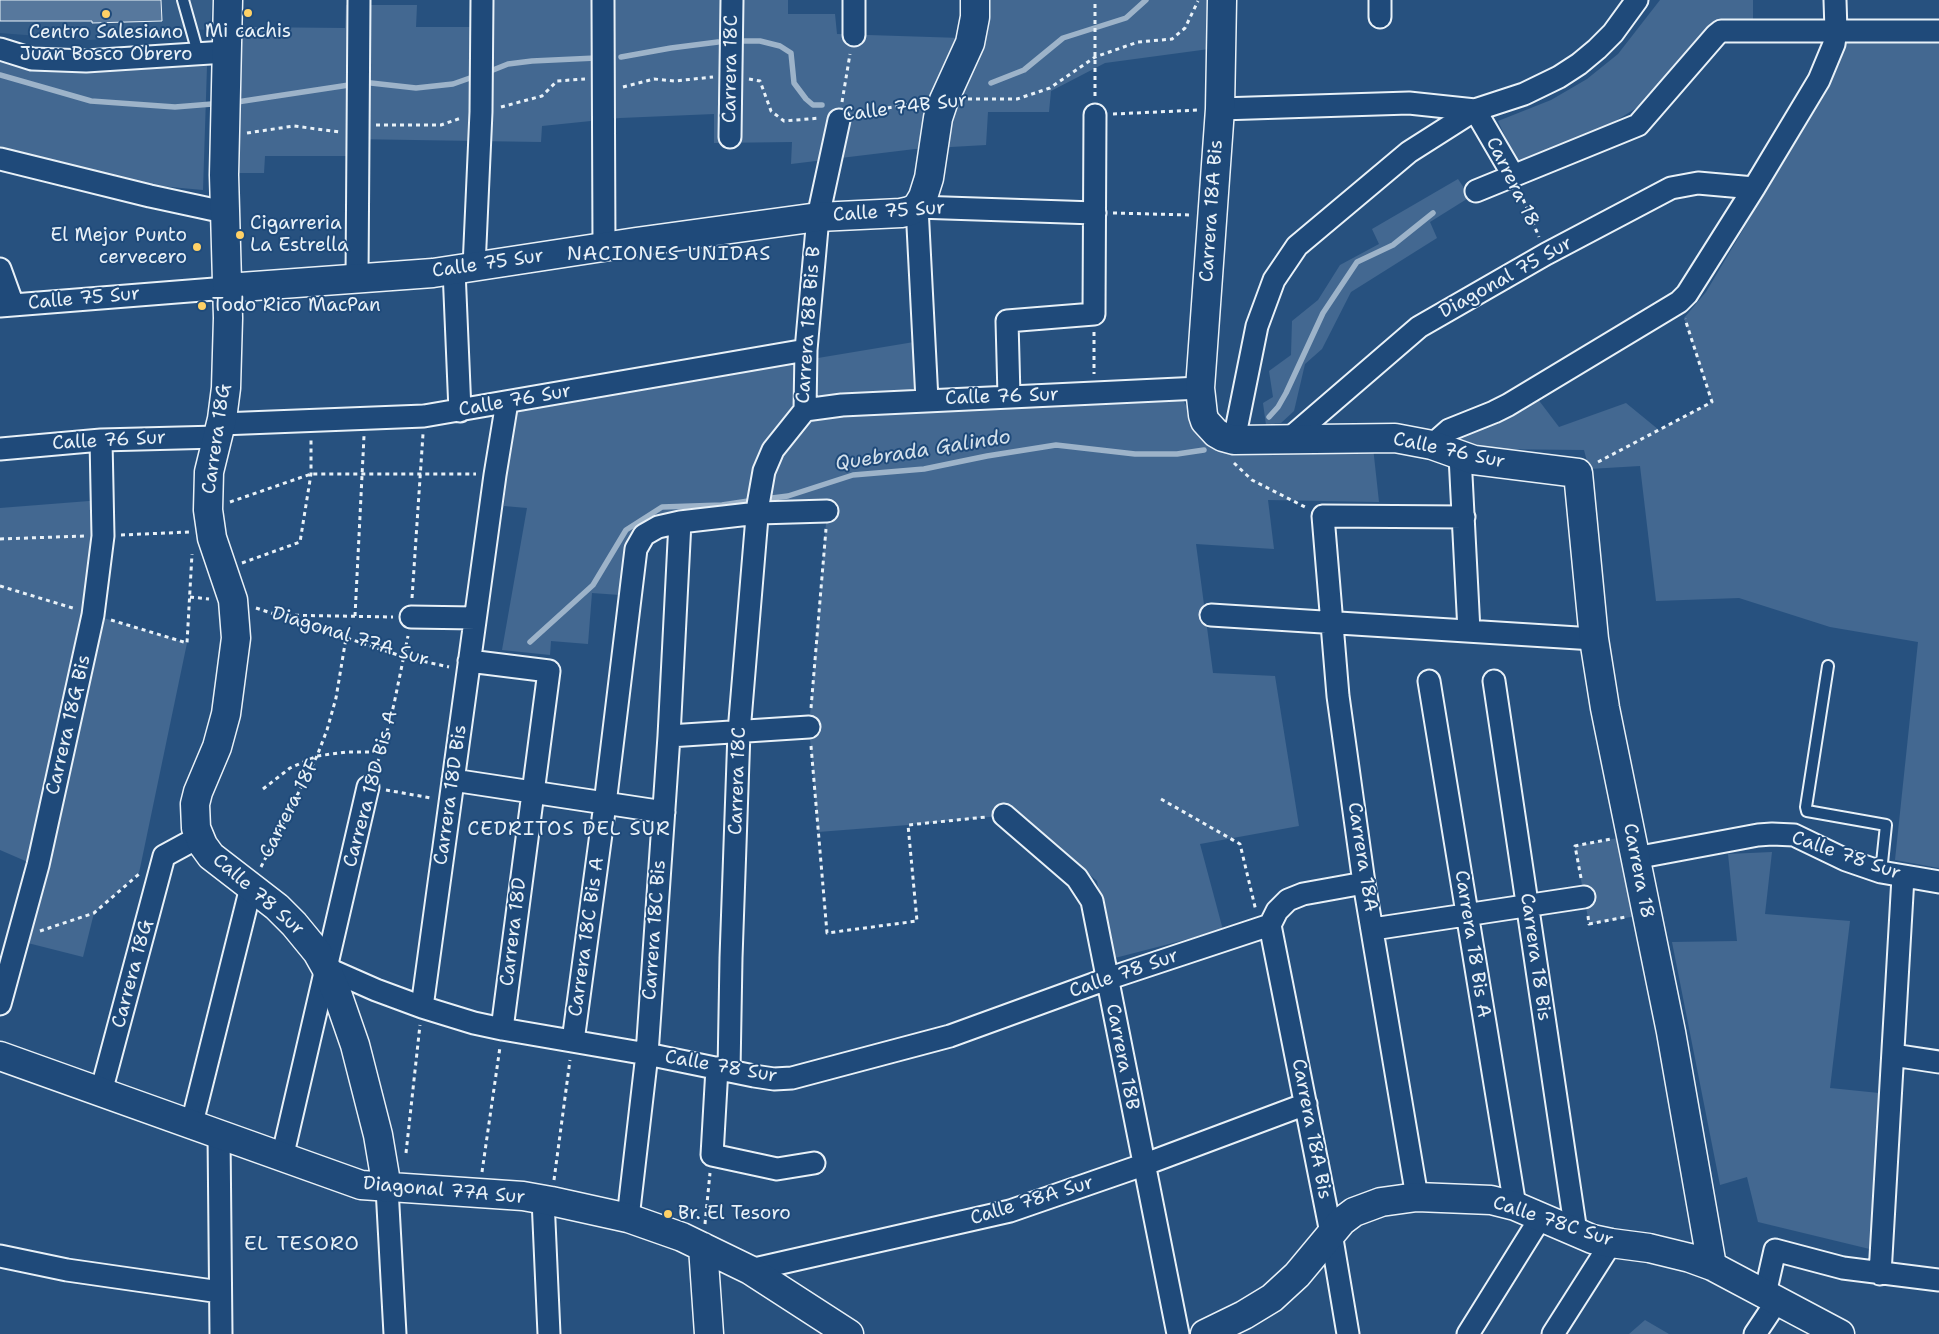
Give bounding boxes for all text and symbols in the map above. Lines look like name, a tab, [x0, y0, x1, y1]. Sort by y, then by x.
marker: Mi cachis	[242, 7, 254, 19]
marker: Centro Salesiano Juan Bosco Obrero	[100, 8, 112, 20]
street label: Carrera 18C	[719, 15, 743, 123]
place label: Mi cachis	[205, 21, 291, 43]
place label: Centro Salesiano Juan Bosco Obrero	[19, 22, 193, 66]
street label: Calle 74B Sur	[842, 89, 968, 127]
street label: Carrera 18	[1481, 134, 1543, 230]
street label: Carrera 18A Bis	[1196, 139, 1228, 283]
street label: Calle 75 Sur	[832, 197, 946, 227]
place label: Cigarreria La Estrella	[250, 213, 349, 257]
place label: El Mejor Punto cervecero	[51, 225, 187, 269]
marker: Cigarreria La Estrella	[234, 229, 246, 241]
street label: Diagonal 75 Sur	[1436, 232, 1576, 324]
marker: El Mejor Punto cervecero	[191, 241, 203, 253]
district label: NACIONES UNIDAS	[565, 243, 773, 267]
street label: Calle 75 Sur	[431, 245, 545, 283]
street label: Carrera 18B Bis B	[792, 246, 826, 404]
street label: Calle 75 Sur	[27, 283, 141, 315]
place label: Todo Rico MacPan	[212, 295, 381, 317]
marker: Todo Rico MacPan	[196, 300, 208, 312]
street label: Calle 76 Sur	[457, 380, 573, 422]
street label: Carrera 18G	[198, 382, 236, 496]
street label: Calle 76 Sur	[945, 384, 1059, 410]
water label: Quebrada Galindo	[833, 425, 1013, 477]
street label: Calle 76 Sur	[52, 427, 166, 455]
street label: Calle 76 Sur	[1391, 428, 1507, 474]
street label: Diagonal 77A Sur	[269, 602, 431, 672]
street label: Carrera 18G Bis	[42, 653, 96, 797]
street label: Carrera 18D Bis A	[339, 708, 403, 870]
street label: Carrera 18D Bis	[430, 723, 472, 867]
street label: Carrera 18C	[725, 726, 751, 836]
street label: Carrera 18F	[255, 756, 325, 862]
street label: Carrera 18A	[1342, 801, 1382, 913]
district label: CEDRITOS DEL SUR	[465, 818, 673, 842]
street label: Carrera 18	[1618, 821, 1658, 921]
street label: Calle 78 Sur	[1788, 827, 1904, 885]
street label: Calle 78 Sur	[208, 849, 308, 941]
street label: Carrera 18C Bis A	[565, 856, 609, 1018]
street label: Carrera 18C Bis	[639, 859, 671, 1001]
street label: Carrera 18 Bis A	[1449, 869, 1495, 1019]
street label: Carrera 18D	[496, 876, 532, 988]
street label: Carrera 18 Bis	[1515, 892, 1555, 1022]
street label: Carrera 18G	[108, 917, 158, 1031]
street label: Calle 78 Sur	[1066, 945, 1182, 1003]
street label: Carrera 18B	[1101, 1002, 1143, 1112]
street label: Calle 78 Sur	[663, 1046, 779, 1088]
street label: Carrera 18A Bis	[1286, 1057, 1336, 1201]
street label: Calle 78A Sur	[968, 1171, 1096, 1231]
street label: Diagonal 77A Sur	[362, 1173, 526, 1209]
street label: Calle 78C Sur	[1490, 1192, 1616, 1252]
place label: Br. El Tesoro	[678, 1203, 791, 1225]
marker: Br. El Tesoro	[662, 1208, 674, 1220]
district label: EL TESORO	[243, 1233, 361, 1257]

